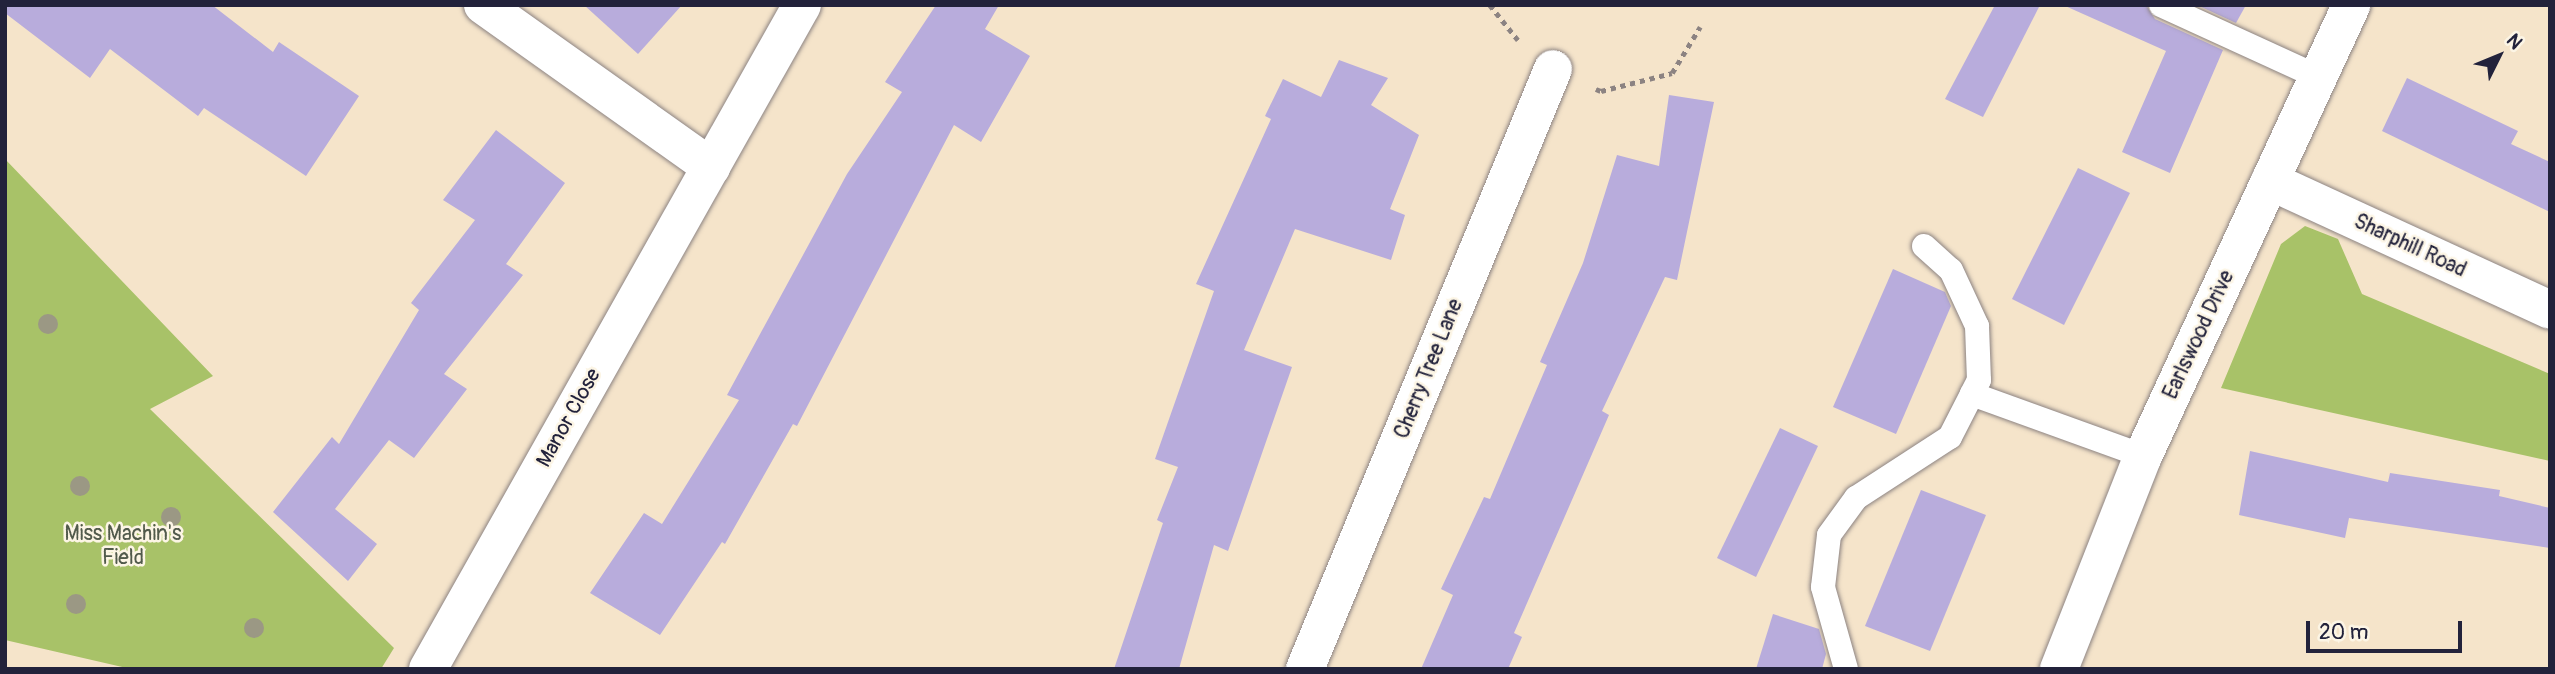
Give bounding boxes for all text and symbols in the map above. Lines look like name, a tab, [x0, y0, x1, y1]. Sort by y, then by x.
north arrow	[2464, 21, 2534, 91]
text: N	[2501, 29, 2528, 55]
street label: Sharphill Road	[2350, 209, 2470, 283]
street label: Earlswood Drive	[2158, 267, 2240, 403]
street label: Cherry Tree Lane	[1390, 296, 1468, 442]
street label: Manor Close	[532, 364, 606, 472]
park label: Miss Machin's Field	[65, 521, 181, 571]
scale bar	[2310, 608, 2466, 652]
text: 20 m	[2319, 619, 2368, 646]

